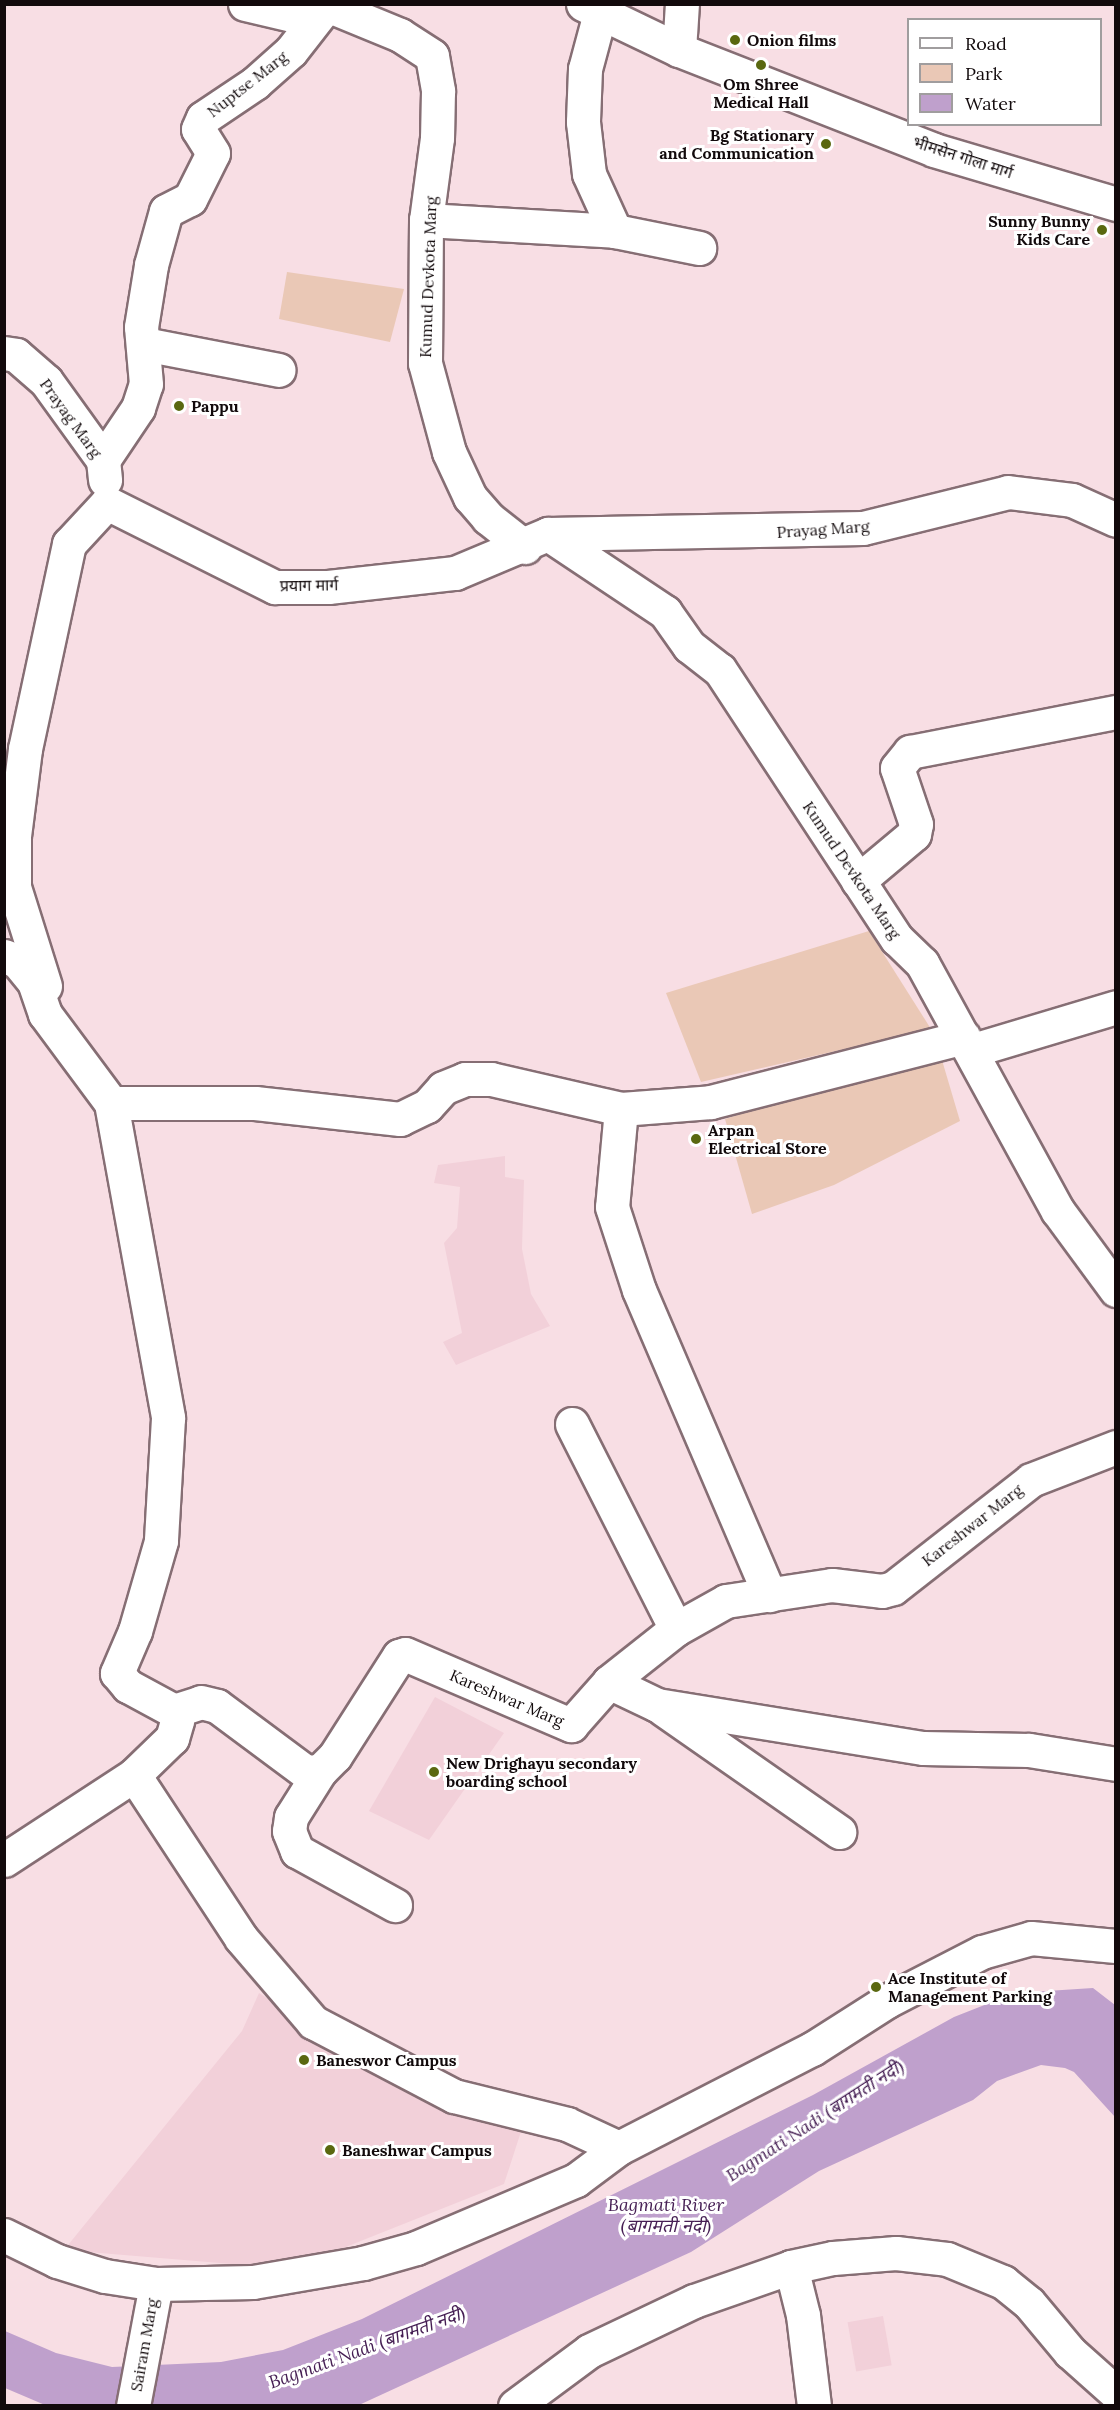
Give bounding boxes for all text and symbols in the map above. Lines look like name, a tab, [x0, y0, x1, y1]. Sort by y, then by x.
legend	[907, 18, 1102, 126]
place label: Onion films	[747, 30, 836, 50]
text: Road	[965, 32, 1007, 55]
marker: Onion films	[728, 33, 742, 47]
street label: Nuptse Marg	[203, 47, 291, 121]
marker: Om Shree Medical Hall	[754, 58, 768, 72]
text: Park	[965, 62, 1002, 85]
place label: Om Shree Medical Hall	[713, 74, 809, 112]
text: Water	[965, 92, 1016, 115]
place label: Bg Stationary and Communication	[659, 125, 814, 163]
street label: भीमसेन गोला मार्ग	[911, 132, 1015, 182]
marker: Bg Stationary and Communication	[819, 137, 833, 151]
street label: Kumud Devkota Marg	[416, 196, 440, 358]
place label: Sunny Bunny Kids Care	[988, 211, 1090, 249]
marker: Sunny Bunny Kids Care	[1095, 223, 1109, 237]
street label: Prayag Marg	[36, 375, 106, 461]
place label: Pappu	[191, 396, 239, 416]
marker: Pappu	[172, 399, 186, 413]
street label: Prayag Marg	[776, 516, 870, 542]
street label: प्रयाग मार्ग	[280, 575, 338, 595]
street label: Kumud Devkota Marg	[799, 798, 905, 942]
place label: Arpan Electrical Store	[708, 1120, 827, 1158]
marker: Arpan Electrical Store	[689, 1132, 703, 1146]
street label: Kareshwar Marg	[918, 1480, 1026, 1570]
street label: Kareshwar Marg	[447, 1665, 567, 1731]
place label: New Drighayu secondary boarding school	[446, 1753, 637, 1791]
marker: New Drighayu secondary boarding school	[427, 1765, 441, 1779]
place label: Ace Institute of Management Parking	[888, 1968, 1052, 2006]
marker: Ace Institute of Management Parking	[869, 1980, 883, 1994]
place label: Baneswor Campus	[316, 2050, 457, 2070]
marker: Baneswor Campus	[297, 2053, 311, 2067]
water label: Bagmati Nadi (बागमती नदी)	[722, 2055, 908, 2187]
place label: Baneshwar Campus	[342, 2140, 492, 2160]
marker: Baneshwar Campus	[323, 2143, 337, 2157]
water label: Bagmati River (बागमती नदी)	[608, 2195, 724, 2238]
street label: Sairam Marg	[126, 2297, 162, 2393]
water label: Bagmati Nadi (बागमती नदी)	[266, 2302, 468, 2394]

